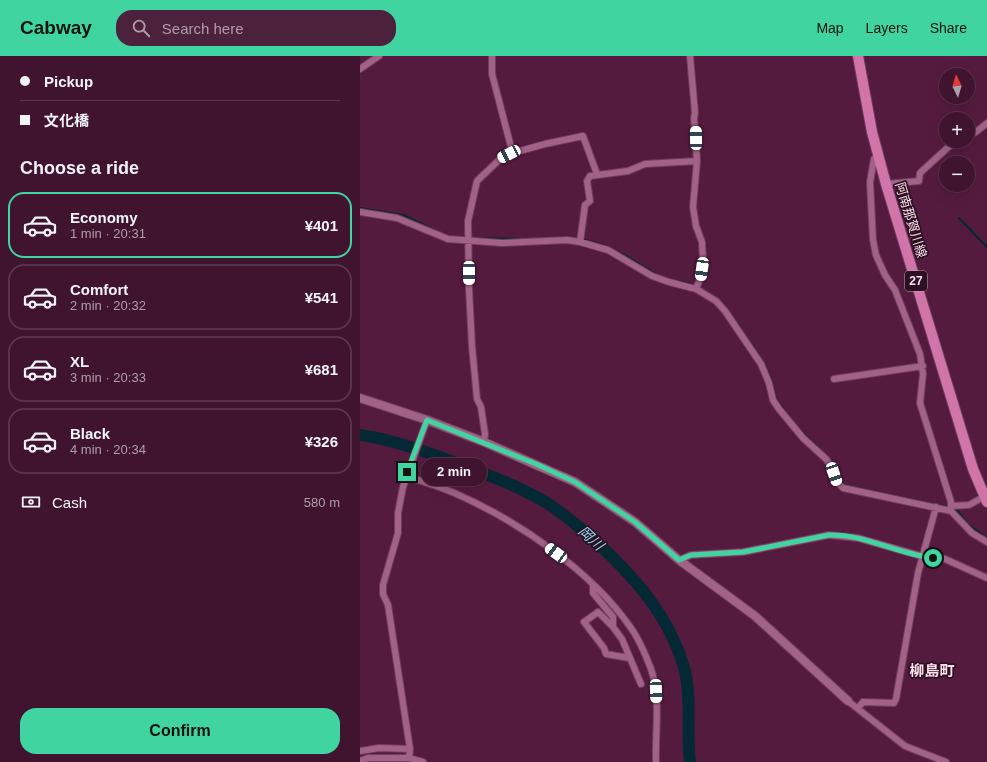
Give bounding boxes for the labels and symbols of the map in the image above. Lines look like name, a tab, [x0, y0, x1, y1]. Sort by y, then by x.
north arrow	[939, 68, 975, 104]
car	[690, 126, 702, 150]
car	[496, 143, 522, 165]
street label: 阿南那賀川線	[892, 181, 930, 259]
car	[694, 256, 710, 282]
car	[463, 261, 475, 285]
road number: 27	[905, 271, 927, 291]
callout: 2 min	[421, 458, 487, 486]
car	[824, 461, 844, 487]
route end	[398, 463, 416, 481]
water label: 岡川	[575, 523, 608, 555]
car	[543, 541, 569, 565]
route start	[924, 549, 942, 567]
district label: 柳島町	[909, 662, 955, 679]
car	[650, 679, 662, 703]

